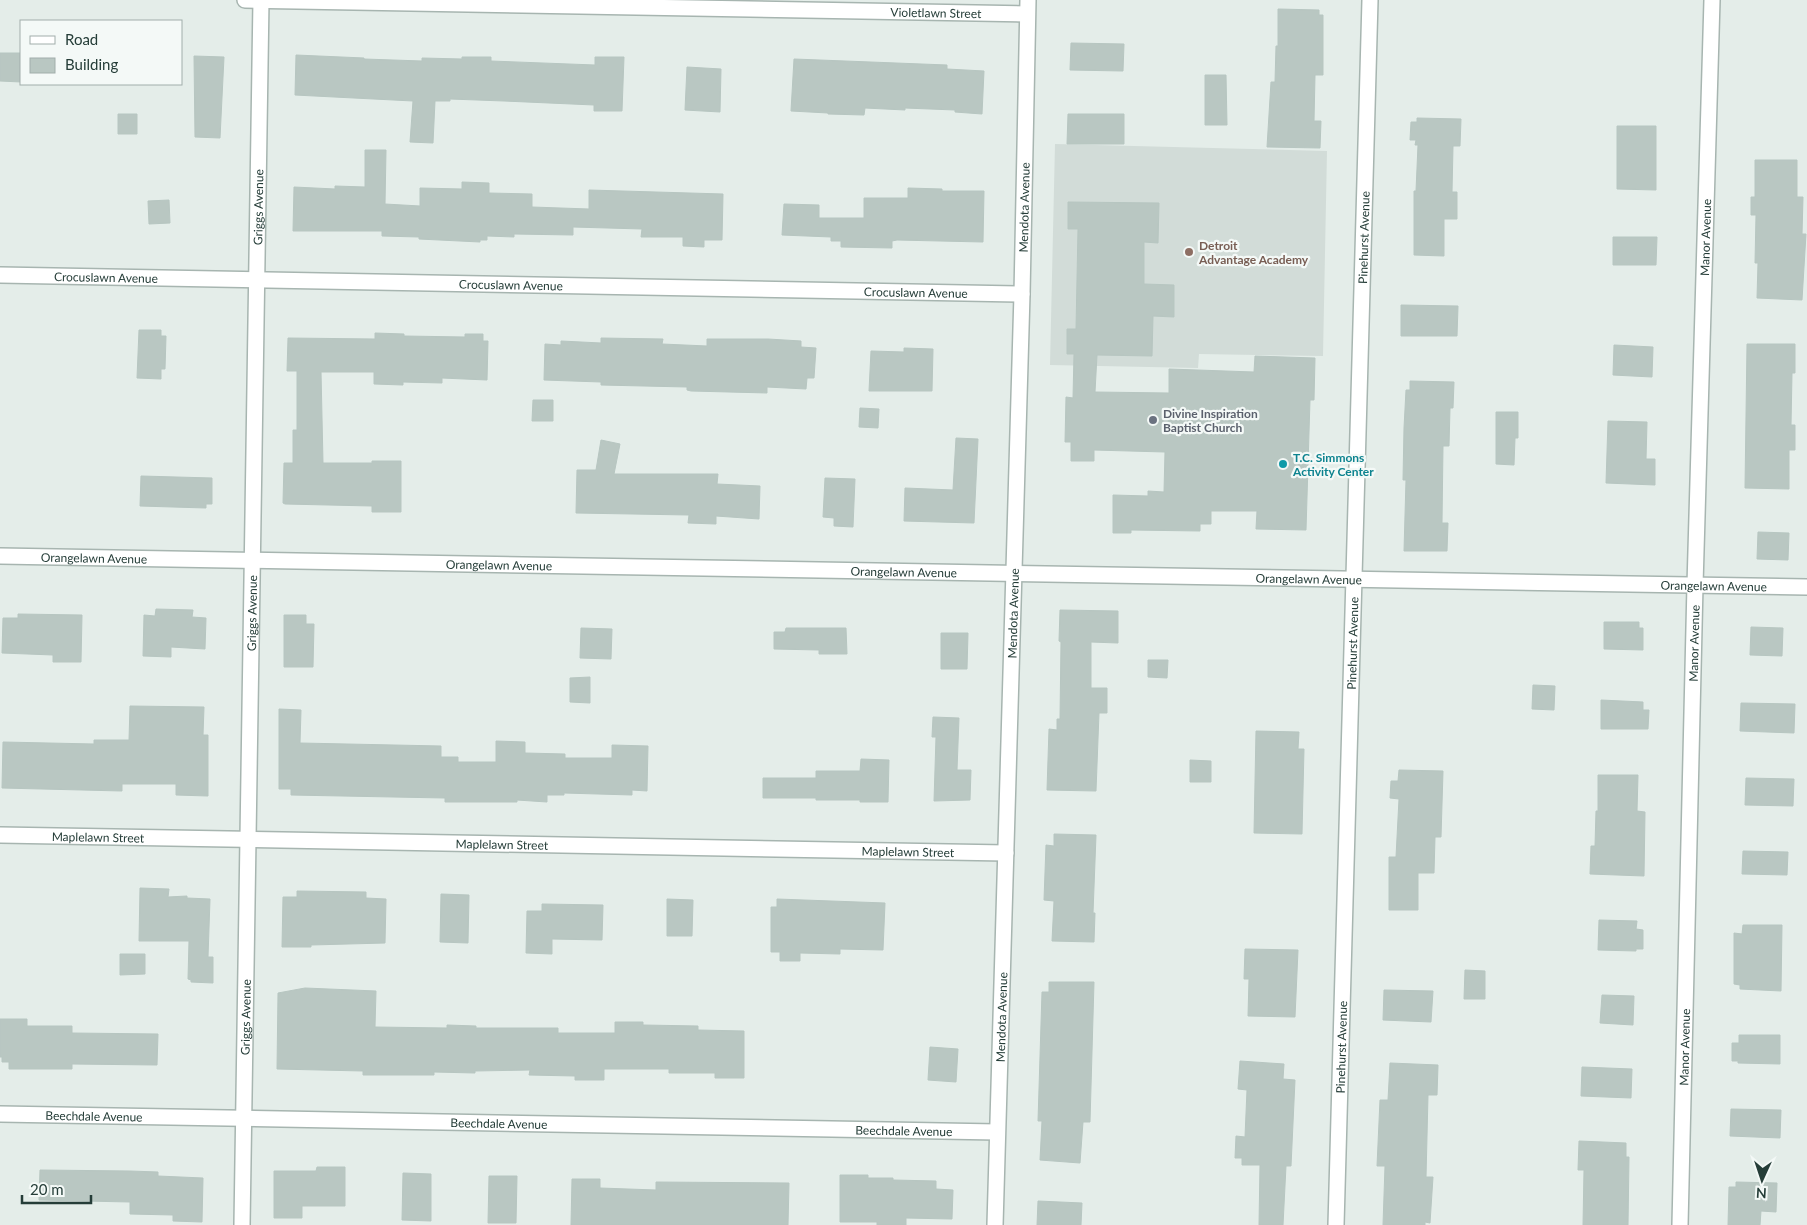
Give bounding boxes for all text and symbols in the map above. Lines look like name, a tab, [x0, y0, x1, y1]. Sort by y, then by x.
street label: Violetlawn Street	[890, 4, 982, 21]
legend	[20, 20, 182, 85]
text: Road	[65, 30, 98, 48]
text: Building	[65, 55, 118, 73]
street label: Mendota Avenue	[1015, 162, 1032, 253]
street label: Griggs Avenue	[250, 169, 266, 245]
street label: Pinehurst Avenue	[1355, 191, 1372, 284]
street label: Manor Avenue	[1696, 199, 1714, 276]
place label: Detroit Advantage Academy	[1198, 238, 1309, 267]
marker: Detroit Advantage Academy	[1183, 246, 1195, 258]
street label: Crocuslawn Avenue	[54, 269, 158, 285]
street label: Crocuslawn Avenue	[459, 276, 563, 293]
street label: Crocuslawn Avenue	[864, 284, 968, 300]
place label: Divine Inspiration Baptist Church	[1163, 406, 1258, 435]
marker: Divine Inspiration Baptist Church	[1147, 414, 1159, 426]
place label: T.C. Simmons Activity Center	[1292, 450, 1374, 479]
marker: T.C. Simmons Activity Center	[1277, 458, 1289, 470]
street label: Orangelawn Avenue	[41, 549, 147, 566]
street label: Orangelawn Avenue	[446, 556, 552, 573]
street label: Orangelawn Avenue	[851, 563, 957, 580]
street label: Mendota Avenue	[1004, 568, 1022, 659]
street label: Orangelawn Avenue	[1256, 570, 1362, 587]
street label: Griggs Avenue	[243, 575, 260, 651]
street label: Orangelawn Avenue	[1660, 577, 1767, 594]
street label: Pinehurst Avenue	[1343, 597, 1361, 690]
street label: Manor Avenue	[1685, 604, 1702, 682]
street label: Maplelawn Street	[52, 828, 145, 845]
street label: Maplelawn Street	[456, 836, 549, 852]
street label: Maplelawn Street	[861, 843, 955, 860]
street label: Mendota Avenue	[992, 972, 1010, 1062]
street label: Griggs Avenue	[237, 979, 253, 1055]
street label: Pinehurst Avenue	[1332, 1000, 1350, 1094]
street label: Manor Avenue	[1676, 1008, 1693, 1086]
street label: Beechdale Avenue	[45, 1107, 143, 1124]
street label: Beechdale Avenue	[450, 1115, 548, 1131]
street label: Beechdale Avenue	[855, 1122, 953, 1139]
north arrow	[1737, 1155, 1787, 1205]
scale bar	[22, 1172, 91, 1204]
text: 20 m	[30, 1180, 64, 1198]
text: N	[1755, 1185, 1767, 1202]

